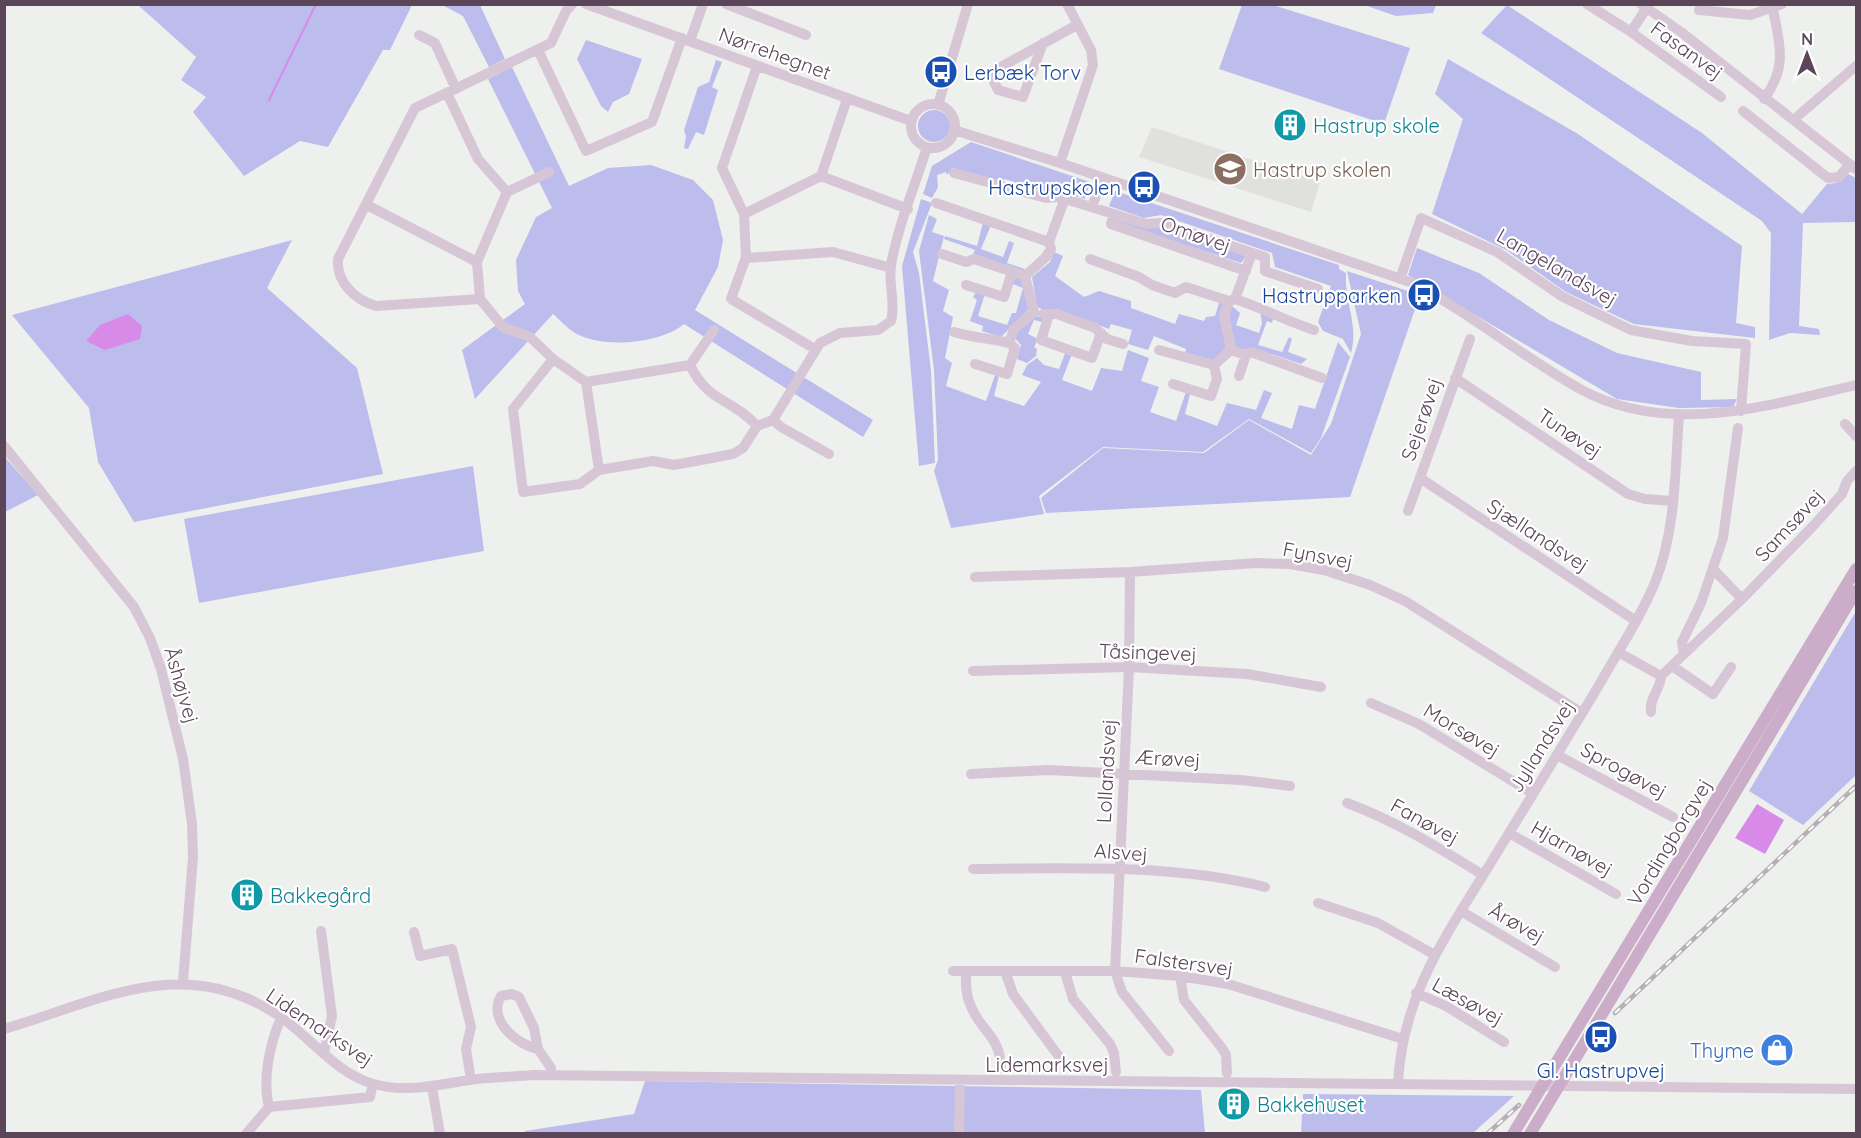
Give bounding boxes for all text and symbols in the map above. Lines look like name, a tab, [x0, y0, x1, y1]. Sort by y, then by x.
street label: Fasanvej	[1646, 15, 1728, 85]
street label: Nørrehegnet	[715, 21, 835, 85]
north arrow	[1777, 24, 1837, 84]
text: N	[1801, 29, 1813, 49]
bus stop icon: Lerbæk Torv	[923, 54, 959, 90]
place label: Lerbæk Torv	[964, 60, 1081, 85]
building icon: Hastrup skole	[1272, 107, 1308, 143]
place label: Hastrup skole	[1313, 113, 1440, 138]
school or university icon: Hastrup skolen	[1212, 151, 1248, 187]
place label: Hastrup skolen	[1253, 157, 1391, 182]
bus stop icon: Hastrupskolen	[1126, 169, 1162, 205]
place label: Hastrupskolen	[988, 175, 1121, 200]
street label: Omøvej	[1158, 210, 1234, 258]
street label: Langelandsvej	[1492, 223, 1622, 311]
bus stop icon: Hastrupparken	[1406, 277, 1442, 313]
place label: Hastrupparken	[1262, 283, 1401, 308]
street label: Sejerøvej	[1395, 374, 1447, 464]
street label: Tunøvej	[1533, 403, 1607, 463]
street label: Samsøvej	[1749, 484, 1829, 566]
street label: Sjællandsvej	[1482, 493, 1594, 577]
street label: Fynsvej	[1281, 536, 1355, 574]
street label: Tåsingevej	[1099, 638, 1197, 666]
street label: Åshøjvej	[159, 644, 205, 726]
street label: Jyllandsvej	[1503, 695, 1579, 797]
street label: Morsøvej	[1419, 697, 1505, 763]
street label: Lollandsvej	[1091, 718, 1121, 824]
street label: Sprogøvej	[1577, 736, 1671, 804]
street label: Ærøvej	[1135, 744, 1201, 772]
street label: Vordingborgvej	[1621, 774, 1717, 910]
street label: Fanøvej	[1387, 792, 1463, 850]
street label: Hjarnøvej	[1527, 815, 1617, 881]
street label: Alsvej	[1093, 838, 1149, 866]
building icon: Bakkegård	[229, 877, 265, 913]
place label: Bakkegård	[270, 883, 371, 908]
street label: Årøvej	[1485, 897, 1549, 949]
street label: Falstersvej	[1133, 943, 1235, 981]
street label: Læsøvej	[1428, 971, 1508, 1031]
street label: Lidemarksvej	[262, 982, 378, 1072]
bus stop icon: Gl. Hastrupvej	[1583, 1019, 1619, 1055]
shop icon: Thyme	[1759, 1032, 1795, 1068]
place label: Thyme	[1690, 1038, 1754, 1063]
street label: Lidemarksvej	[985, 1052, 1109, 1077]
place label: Gl. Hastrupvej	[1537, 1058, 1665, 1083]
building icon: Bakkehuset	[1216, 1086, 1252, 1122]
place label: Bakkehuset	[1257, 1092, 1365, 1117]

